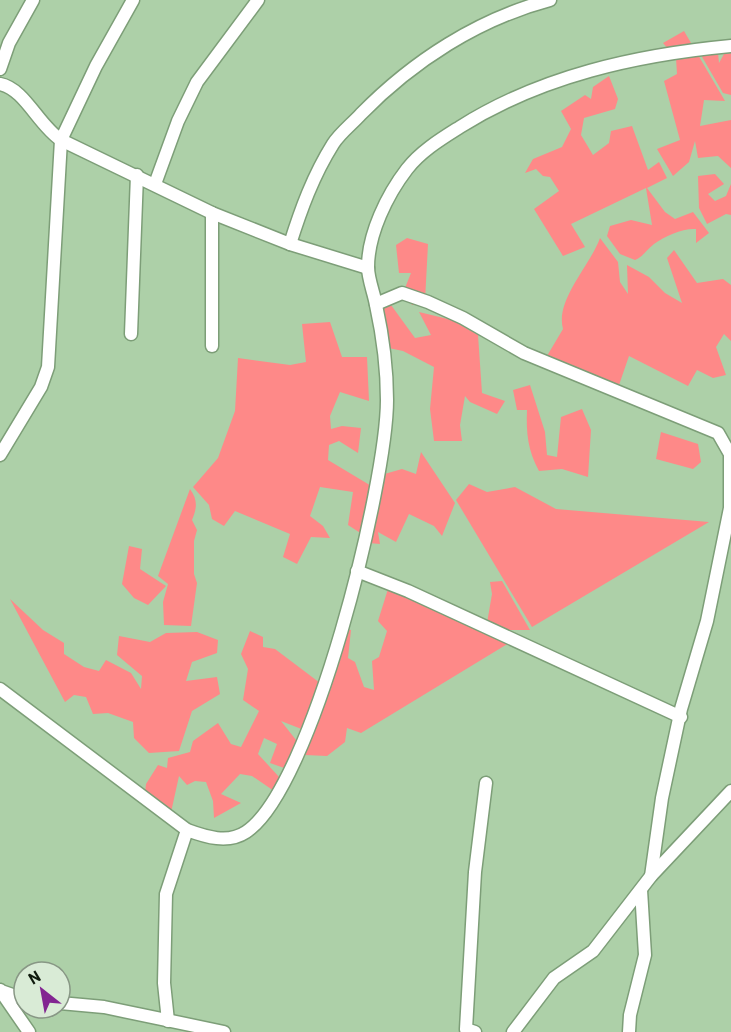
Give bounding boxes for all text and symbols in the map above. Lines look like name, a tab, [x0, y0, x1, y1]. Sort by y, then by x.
north arrow	[12, 960, 72, 1020]
text: N	[25, 966, 43, 988]

